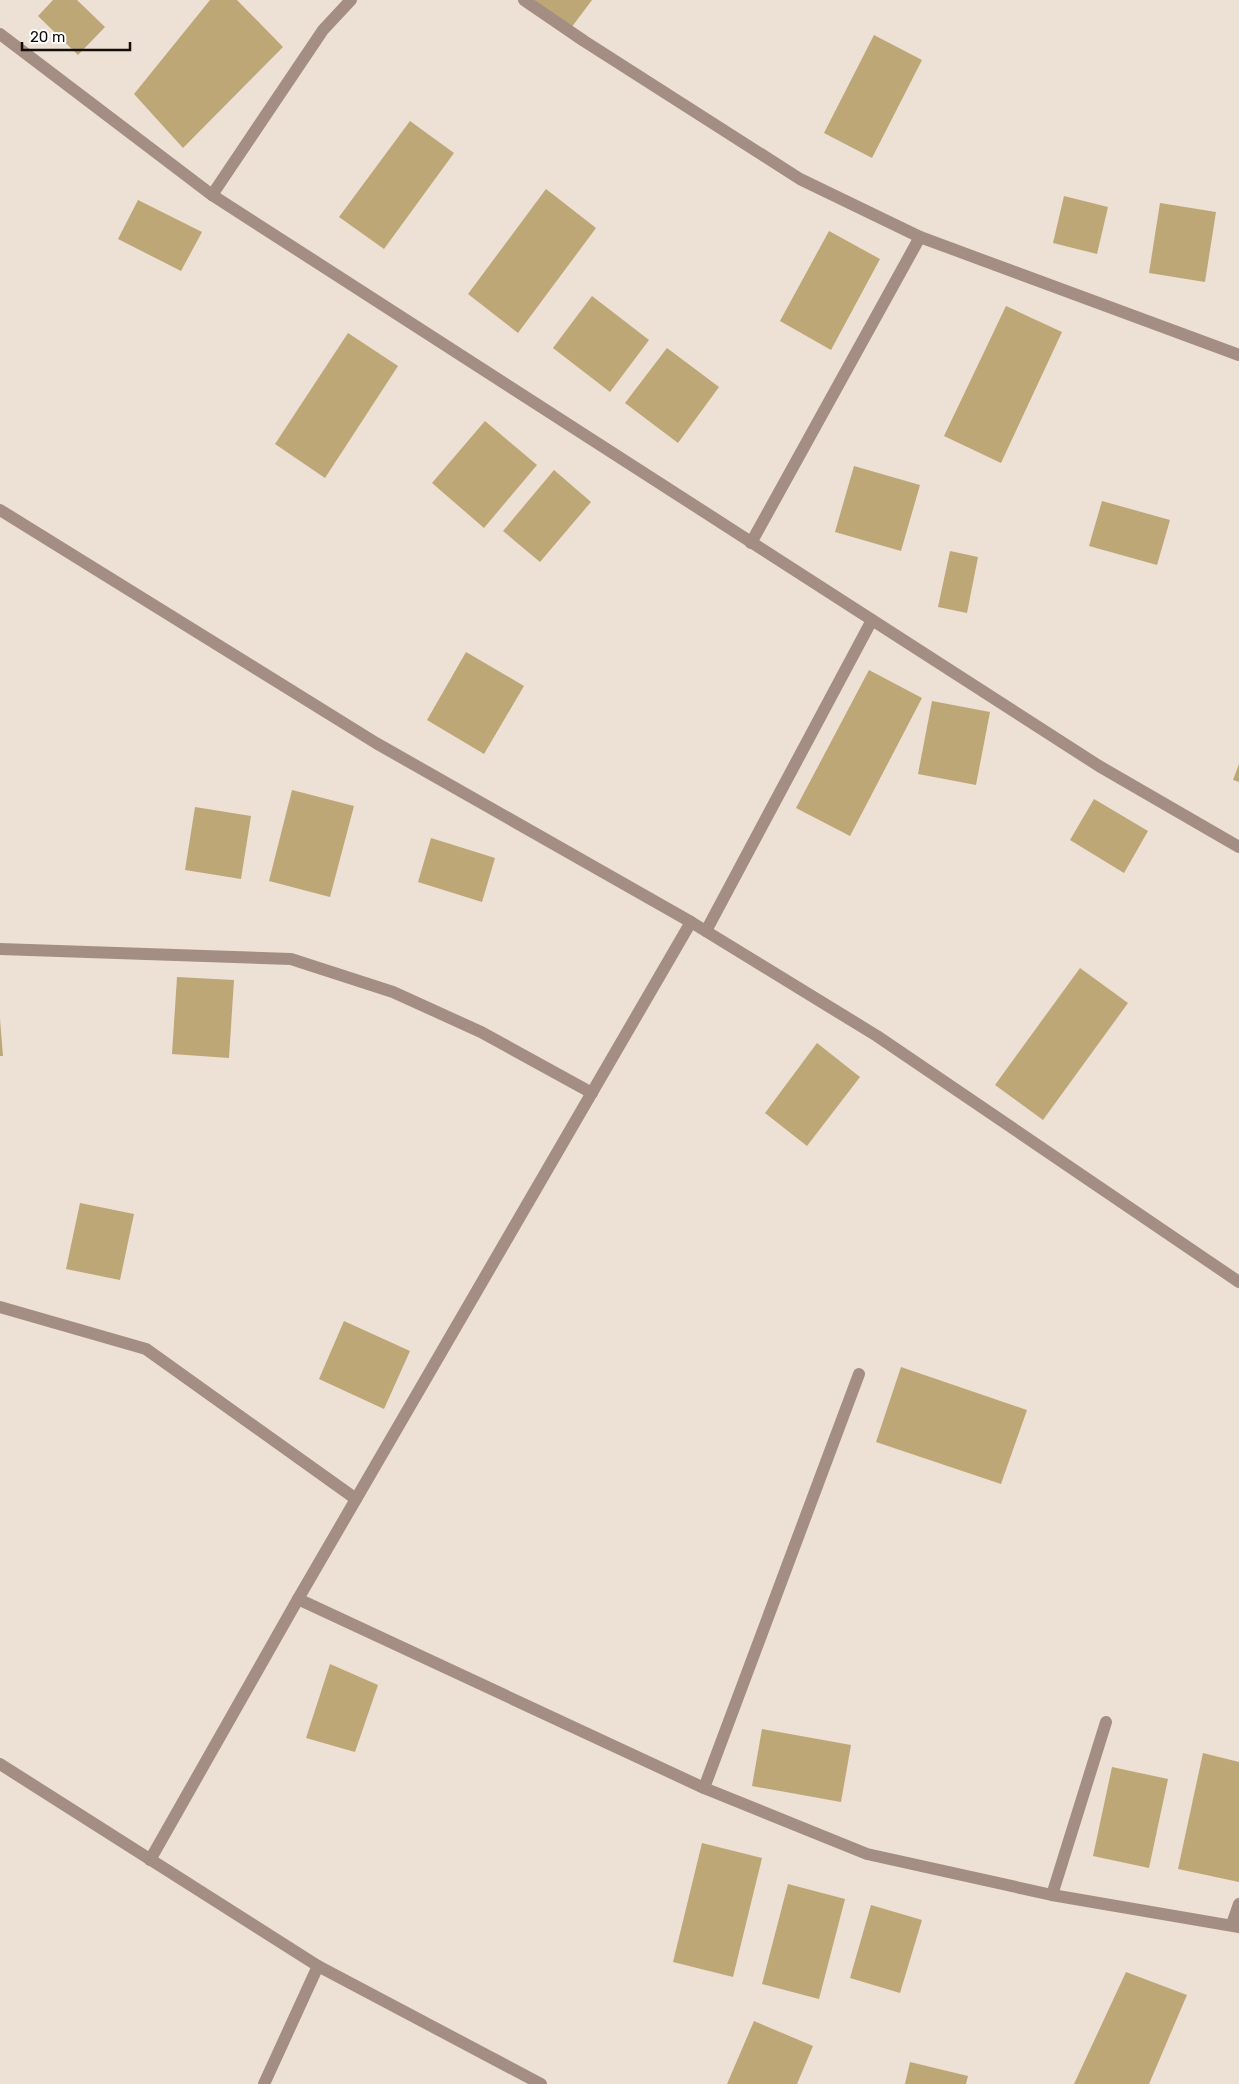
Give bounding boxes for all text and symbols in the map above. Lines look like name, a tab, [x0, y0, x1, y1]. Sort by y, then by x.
scale bar	[22, 20, 130, 52]
text: 20 m	[30, 28, 65, 46]

